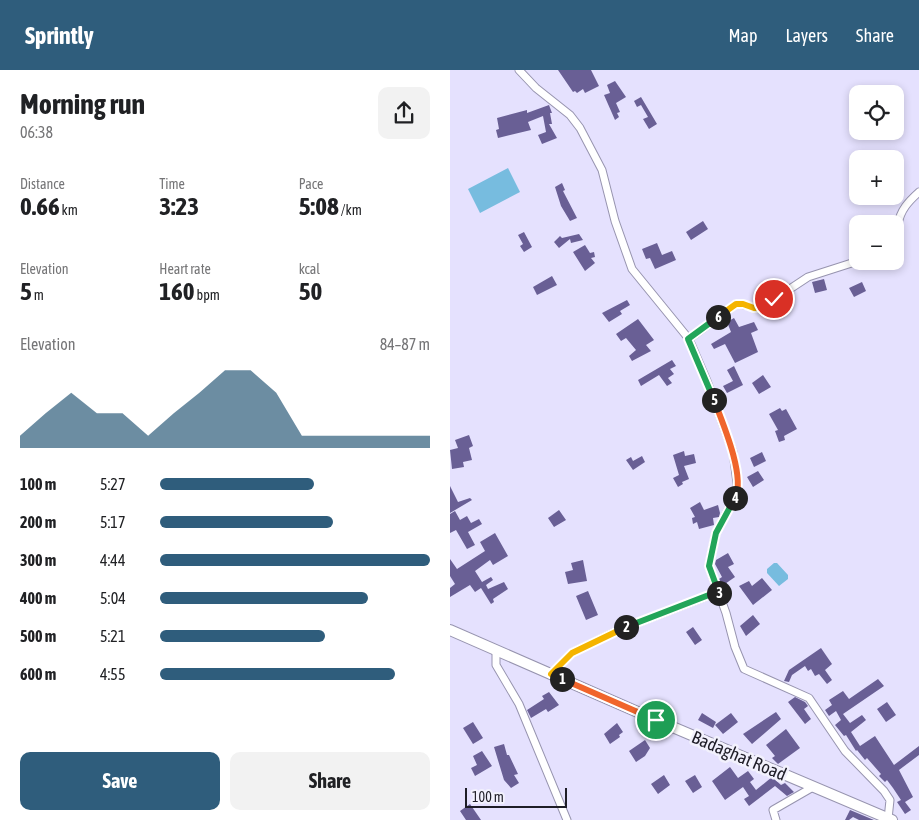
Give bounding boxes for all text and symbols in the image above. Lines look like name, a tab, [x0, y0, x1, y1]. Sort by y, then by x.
text: Sprintly	[25, 22, 94, 49]
text: Map	[728, 25, 757, 46]
text: Layers	[785, 25, 828, 46]
text: Share	[856, 25, 894, 46]
map controls	[849, 85, 904, 270]
button: locate	[849, 85, 904, 140]
button: share	[378, 87, 430, 139]
text: Morning run	[20, 88, 145, 120]
text: 06:38	[20, 123, 53, 141]
button: +	[849, 150, 904, 205]
text: Distance	[20, 176, 65, 192]
text: Time	[159, 176, 185, 192]
text: Pace	[299, 176, 323, 192]
text: 0.66	[20, 192, 60, 220]
text: 3:23	[159, 192, 199, 220]
text: 5:08	[299, 192, 339, 220]
text: km	[60, 202, 78, 218]
text: /km	[339, 202, 362, 218]
button: −	[849, 215, 904, 270]
text: Elevation	[20, 261, 69, 277]
text: Heart rate	[159, 261, 211, 277]
text: kcal	[299, 261, 320, 277]
text: 5	[20, 277, 32, 305]
text: 160	[159, 277, 195, 305]
text: 50	[299, 277, 322, 305]
pin	[753, 278, 795, 320]
icon: check	[760, 285, 788, 313]
text: m	[32, 287, 44, 303]
text: bpm	[195, 287, 220, 303]
pin: 6	[706, 304, 730, 330]
text: 6	[715, 309, 722, 325]
text: Elevation	[20, 335, 75, 353]
text: 84–87 m	[380, 335, 430, 353]
pin: 5	[702, 388, 726, 412]
text: 5	[711, 392, 718, 408]
text: 100 m	[20, 475, 56, 493]
text: 5:27	[100, 475, 125, 493]
pin: 4	[722, 486, 748, 510]
text: 4	[732, 490, 739, 506]
text: 200 m	[20, 513, 56, 531]
text: 5:17	[100, 513, 125, 531]
text: 300 m	[20, 551, 56, 569]
text: 4:44	[100, 551, 125, 569]
pin: 3	[706, 580, 732, 606]
text: 3	[716, 585, 723, 601]
text: 400 m	[20, 589, 56, 607]
text: 5:04	[100, 589, 126, 607]
pin: 2	[614, 614, 638, 640]
text: 2	[623, 619, 630, 635]
text: 500 m	[20, 627, 56, 645]
text: 5:21	[100, 627, 125, 645]
text: 600 m	[20, 665, 56, 683]
text: 4:55	[100, 665, 125, 683]
pin: 1	[550, 666, 574, 692]
text: 1	[559, 671, 566, 687]
pin	[635, 699, 677, 741]
icon: arrive	[642, 706, 670, 734]
street label: Badaghat Road	[689, 726, 790, 785]
button: Save	[20, 752, 220, 810]
button: Share	[230, 752, 430, 810]
scale bar	[465, 785, 568, 808]
text: 100 m	[472, 789, 504, 805]

